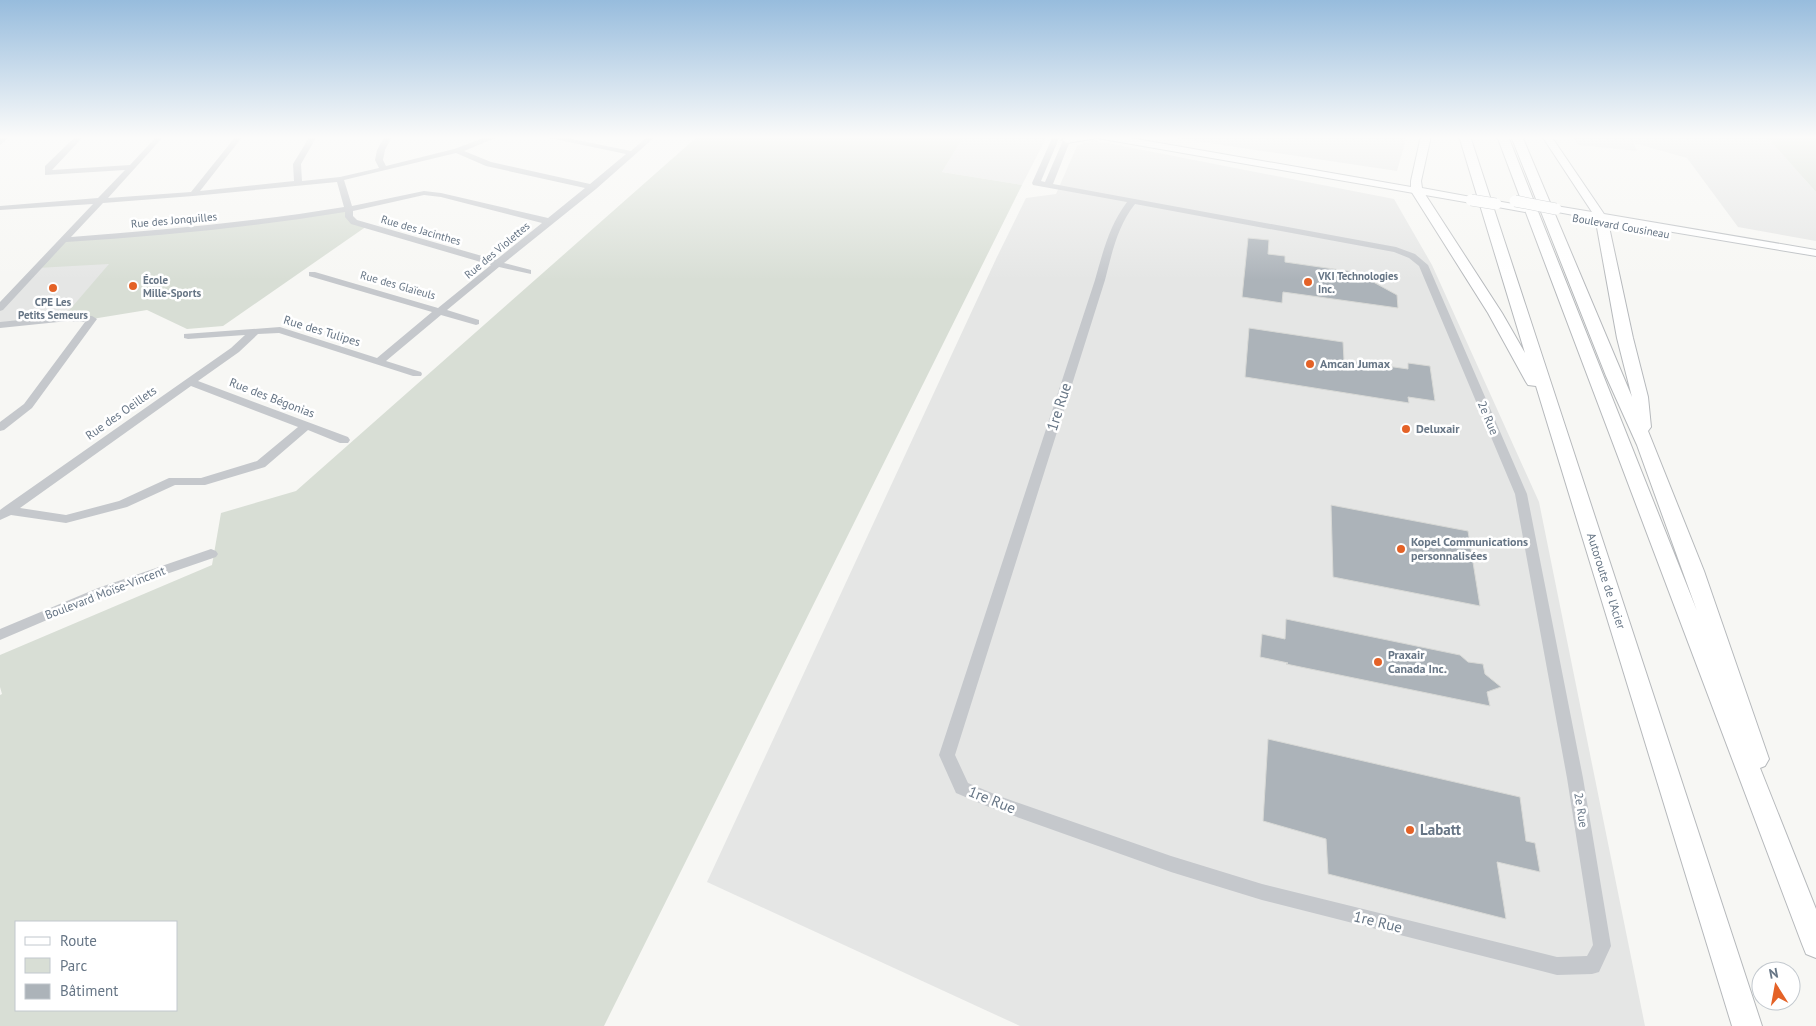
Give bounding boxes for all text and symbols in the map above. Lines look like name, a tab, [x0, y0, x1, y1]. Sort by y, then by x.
street label: Rue des Jonquilles	[130, 209, 218, 231]
street label: Boulevard Cousineau	[1571, 211, 1671, 241]
street label: Rue des Jacinthes	[379, 212, 463, 248]
street label: Rue des Violettes	[461, 218, 533, 281]
street label: Rue des Glaïeuls	[359, 268, 438, 303]
place label: VKI Technologies Inc.	[1317, 269, 1399, 296]
place label: École Mille-Sports	[143, 273, 201, 300]
marker: VKI Technologies Inc.	[1302, 276, 1314, 288]
marker: École Mille-Sports	[127, 280, 139, 292]
marker: CPE Les Petits Semeurs	[47, 282, 59, 294]
place label: CPE Les Petits Semeurs	[18, 295, 88, 322]
street label: Rue des Tulipes	[282, 312, 362, 349]
place label: Amcan Jumax	[1320, 356, 1391, 371]
marker: Amcan Jumax	[1304, 358, 1316, 370]
street label: Rue des Bégonias	[227, 374, 317, 421]
street label: 1re Rue	[1042, 380, 1075, 433]
street label: Rue des Oeillets	[82, 383, 159, 443]
street label: 2e Rue	[1475, 399, 1502, 437]
place label: Deluxair	[1416, 421, 1460, 436]
marker: Deluxair	[1400, 423, 1412, 435]
street label: Autoroute de l'Acier	[1584, 531, 1629, 631]
place label: Kopel Communications personnalisées	[1411, 534, 1528, 563]
marker: Kopel Communications personnalisées	[1395, 543, 1407, 555]
street label: Boulevard Moïse-Vincent	[43, 563, 167, 622]
place label: Praxair Canada Inc.	[1388, 647, 1447, 676]
marker: Praxair Canada Inc.	[1372, 656, 1384, 668]
street label: 1re Rue	[966, 781, 1019, 818]
street label: 2e Rue	[1571, 791, 1592, 829]
place label: Labatt	[1420, 820, 1462, 839]
marker: Labatt	[1404, 824, 1416, 836]
street label: 1re Rue	[1352, 906, 1404, 937]
legend	[15, 921, 178, 1011]
text: Route	[60, 931, 97, 950]
text: Parc	[60, 956, 87, 975]
north arrow	[1751, 961, 1801, 1011]
text: N	[1767, 964, 1780, 983]
text: Bâtiment	[60, 981, 118, 1000]

